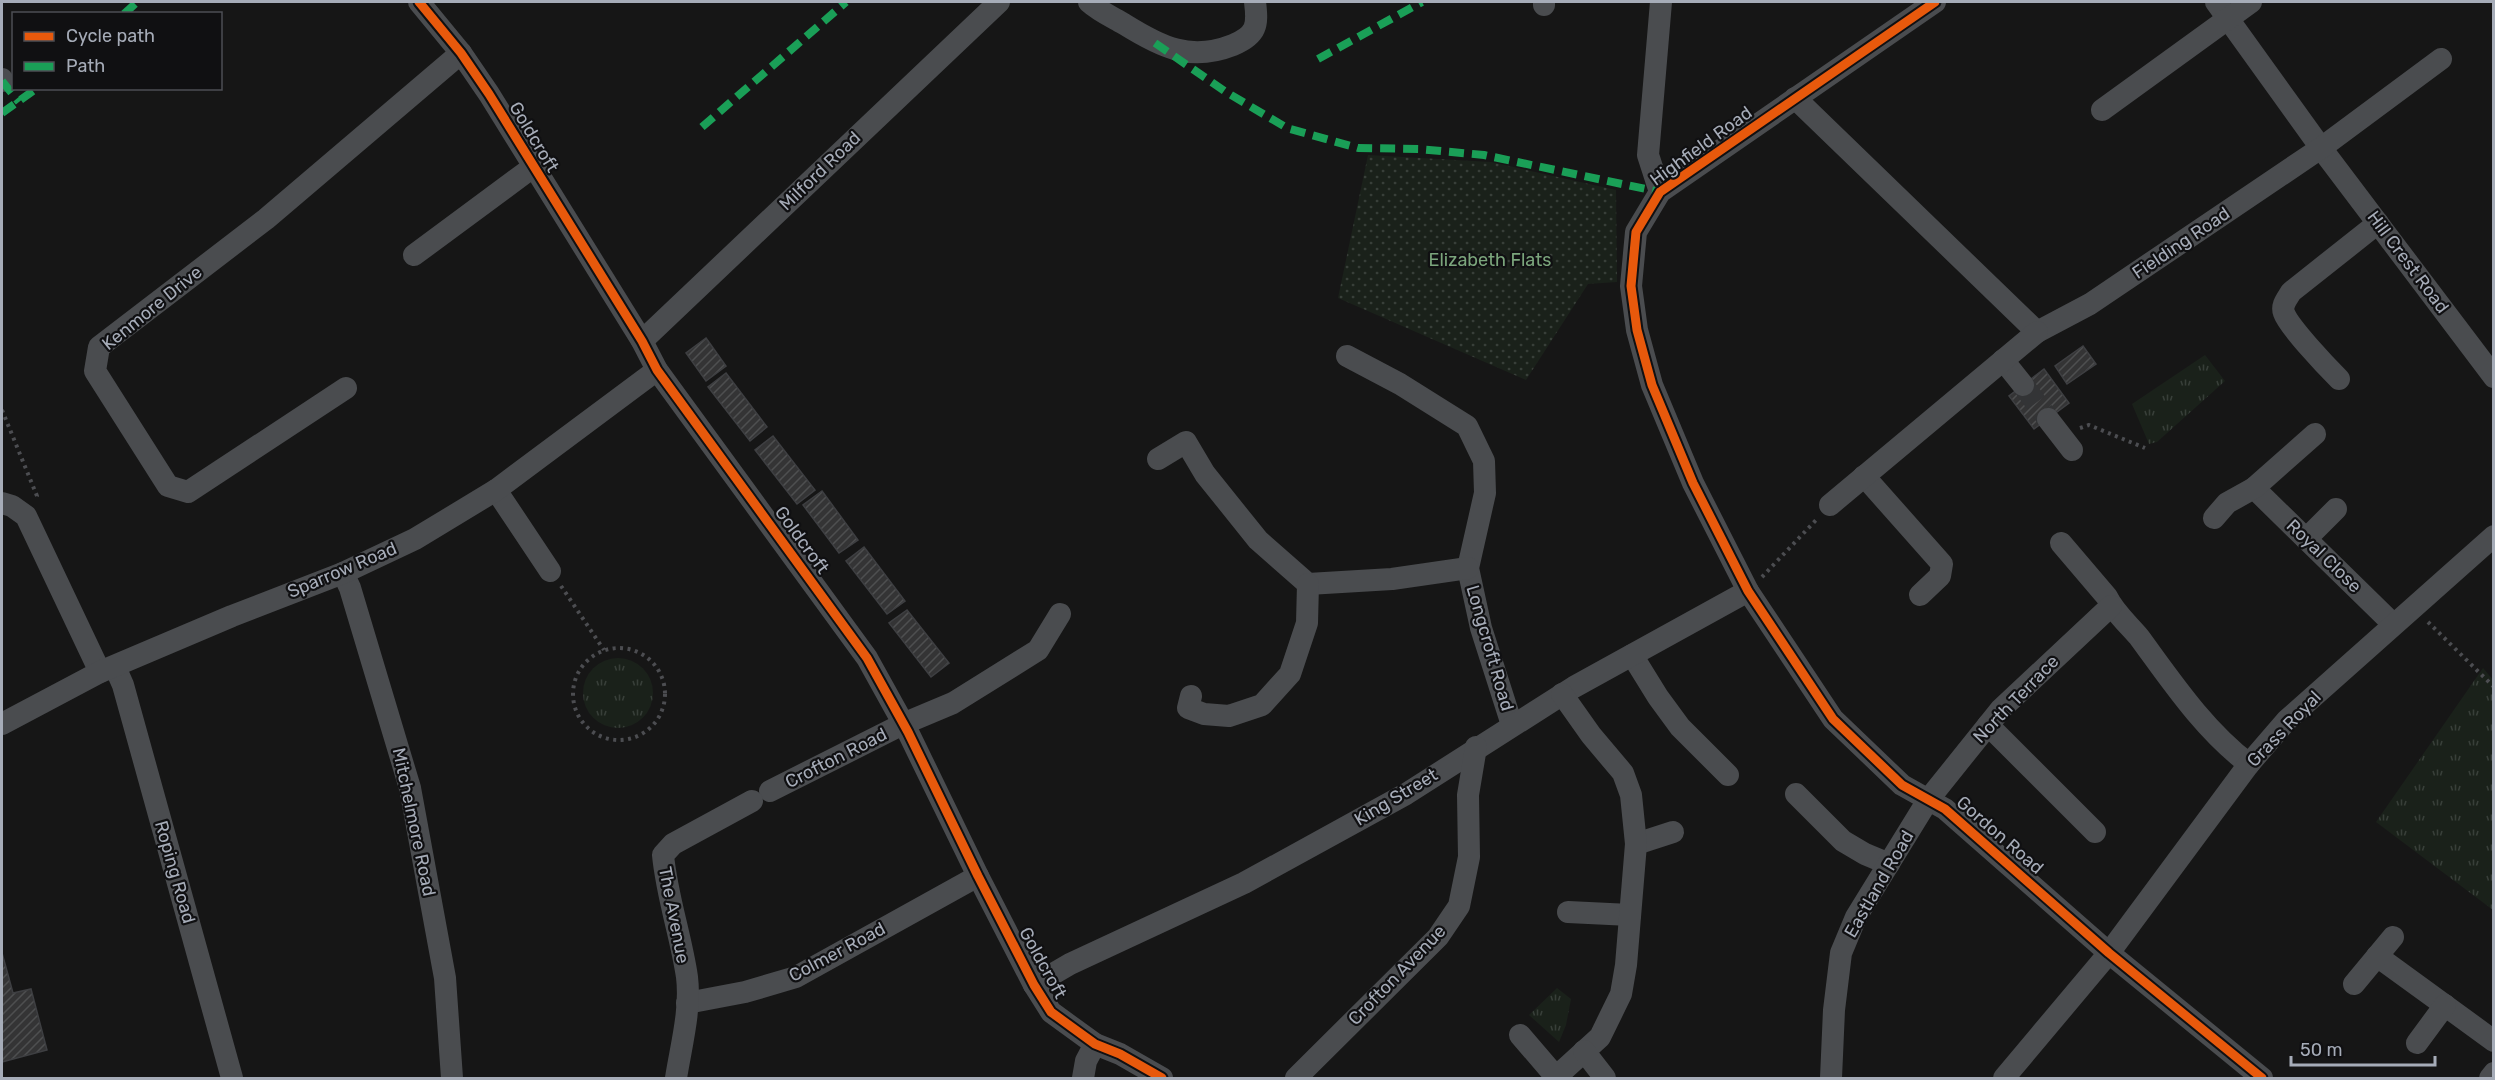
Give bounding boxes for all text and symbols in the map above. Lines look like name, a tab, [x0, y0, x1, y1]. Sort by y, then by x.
legend	[12, 12, 222, 90]
text: Cycle path	[66, 25, 155, 47]
text: Path	[66, 55, 105, 77]
street label: Goldcroft	[504, 98, 564, 176]
street label: Highfield Road	[1646, 102, 1756, 190]
street label: Milford Road	[775, 127, 865, 215]
street label: Fielding Road	[2128, 202, 2234, 284]
street label: Hill Crest Road	[2362, 207, 2454, 317]
park label: Elizabeth Flats	[1429, 249, 1551, 271]
street label: Kenmore Drive	[98, 261, 206, 355]
street label: Goldcroft	[770, 502, 834, 578]
street label: Royal Close	[2282, 515, 2366, 597]
street label: Sparrow Road	[284, 537, 400, 603]
street label: Longcroft Road	[1462, 583, 1518, 713]
street label: North Terrace	[1969, 650, 2063, 748]
street label: Grass Royal	[2242, 686, 2326, 772]
street label: Crofton Road	[781, 723, 891, 793]
street label: Mitchelmore Road	[388, 746, 440, 898]
street label: King Street	[1350, 764, 1442, 830]
street label: Gordon Road	[1952, 791, 2048, 879]
street label: Roping Road	[150, 818, 200, 926]
street label: Eastland Road	[1839, 827, 1919, 941]
street label: The Avenue	[654, 865, 694, 965]
street label: Colmer Road	[785, 917, 889, 987]
street label: Crofton Avenue	[1344, 920, 1450, 1030]
street label: Goldcroft	[1014, 923, 1072, 1003]
scale bar	[2291, 1029, 2435, 1067]
text: 50 m	[2300, 1039, 2343, 1061]

